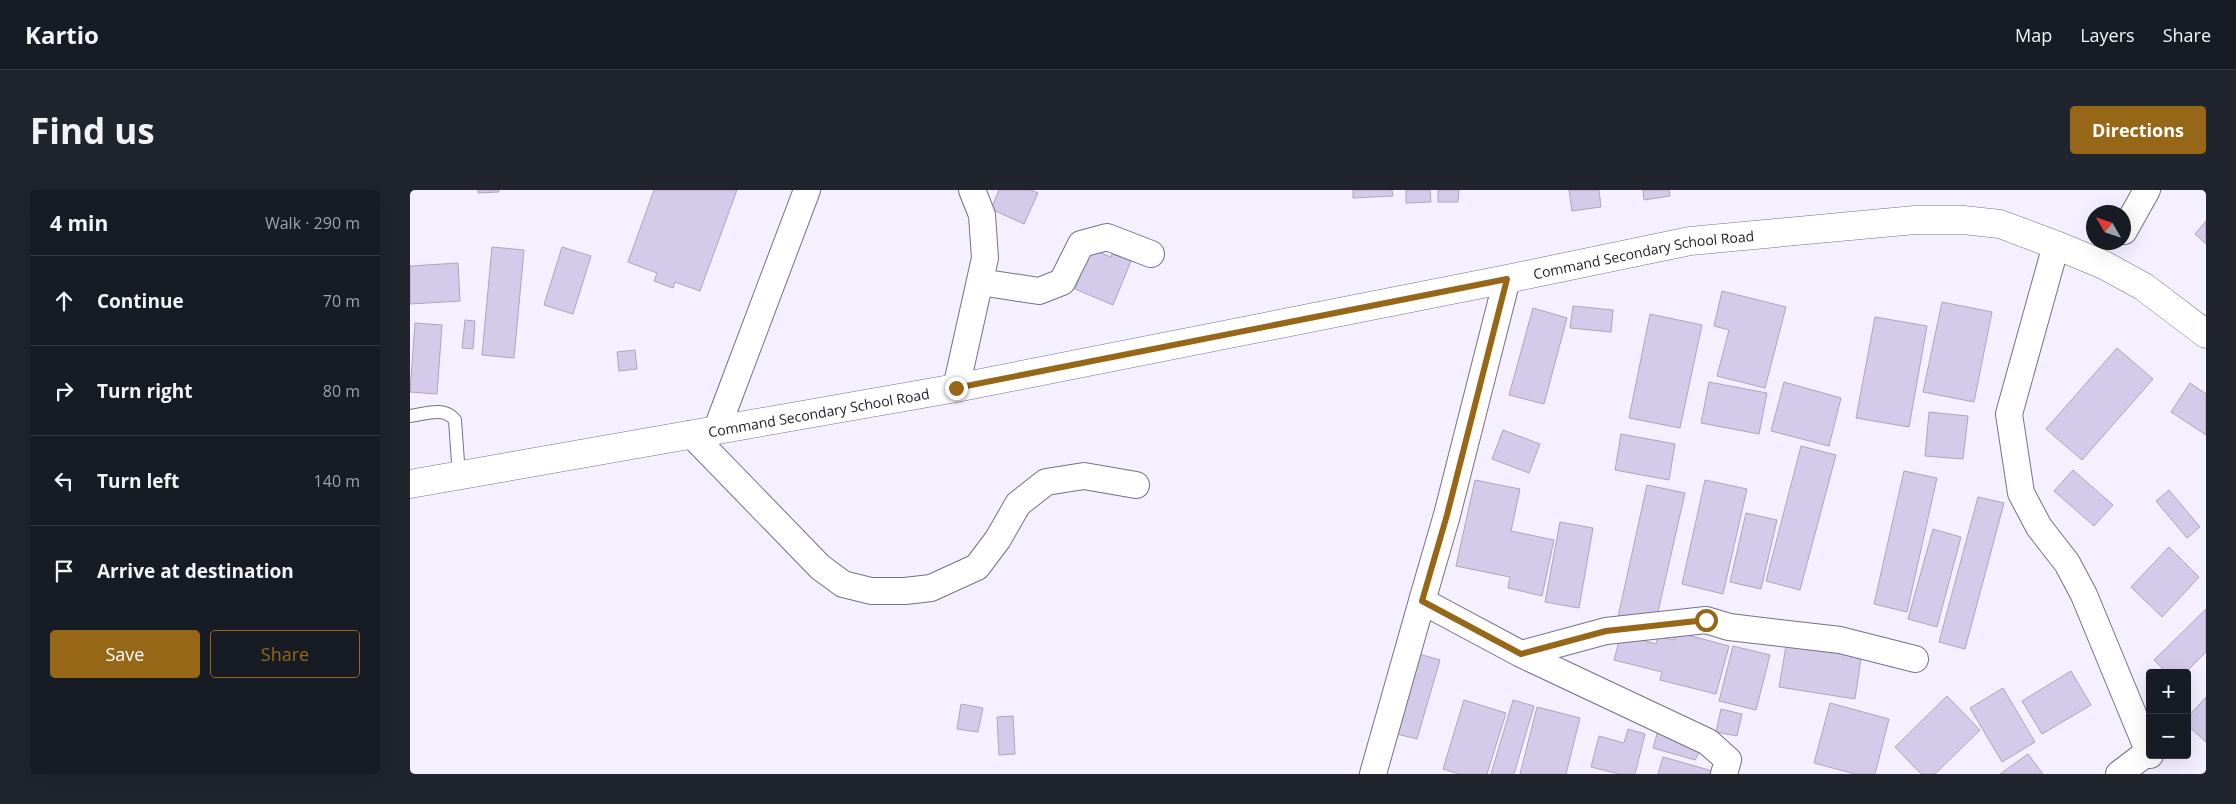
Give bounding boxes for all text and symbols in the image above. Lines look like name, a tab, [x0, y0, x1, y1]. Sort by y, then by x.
text: Kartio	[25, 18, 99, 51]
text: Map	[2015, 23, 2052, 47]
text: Layers	[2080, 23, 2135, 47]
text: Share	[2163, 23, 2211, 47]
button: Directions	[2070, 106, 2206, 154]
text: Find us	[30, 107, 155, 154]
north arrow	[2086, 205, 2131, 250]
text: 4 min	[50, 209, 108, 237]
text: Walk · 290 m	[265, 212, 360, 234]
street label: Command Secondary School Road	[1531, 226, 1755, 283]
icon: ahead	[50, 287, 78, 315]
text: Continue	[97, 288, 184, 314]
text: 70 m	[323, 290, 360, 312]
icon: right	[50, 377, 78, 405]
route end	[945, 377, 968, 400]
text: Turn right	[97, 378, 192, 404]
text: 80 m	[323, 380, 360, 402]
street label: Command Secondary School Road	[707, 383, 931, 441]
icon: left	[50, 467, 78, 495]
text: Turn left	[97, 468, 179, 494]
text: 140 m	[314, 470, 360, 492]
icon: arrive	[50, 557, 78, 585]
text: Arrive at destination	[97, 558, 294, 584]
route start	[1695, 609, 1718, 632]
button: Save	[50, 630, 200, 678]
button: Share	[210, 630, 360, 678]
map controls	[2146, 669, 2191, 759]
button: +	[2146, 669, 2191, 714]
button: −	[2146, 714, 2191, 759]

